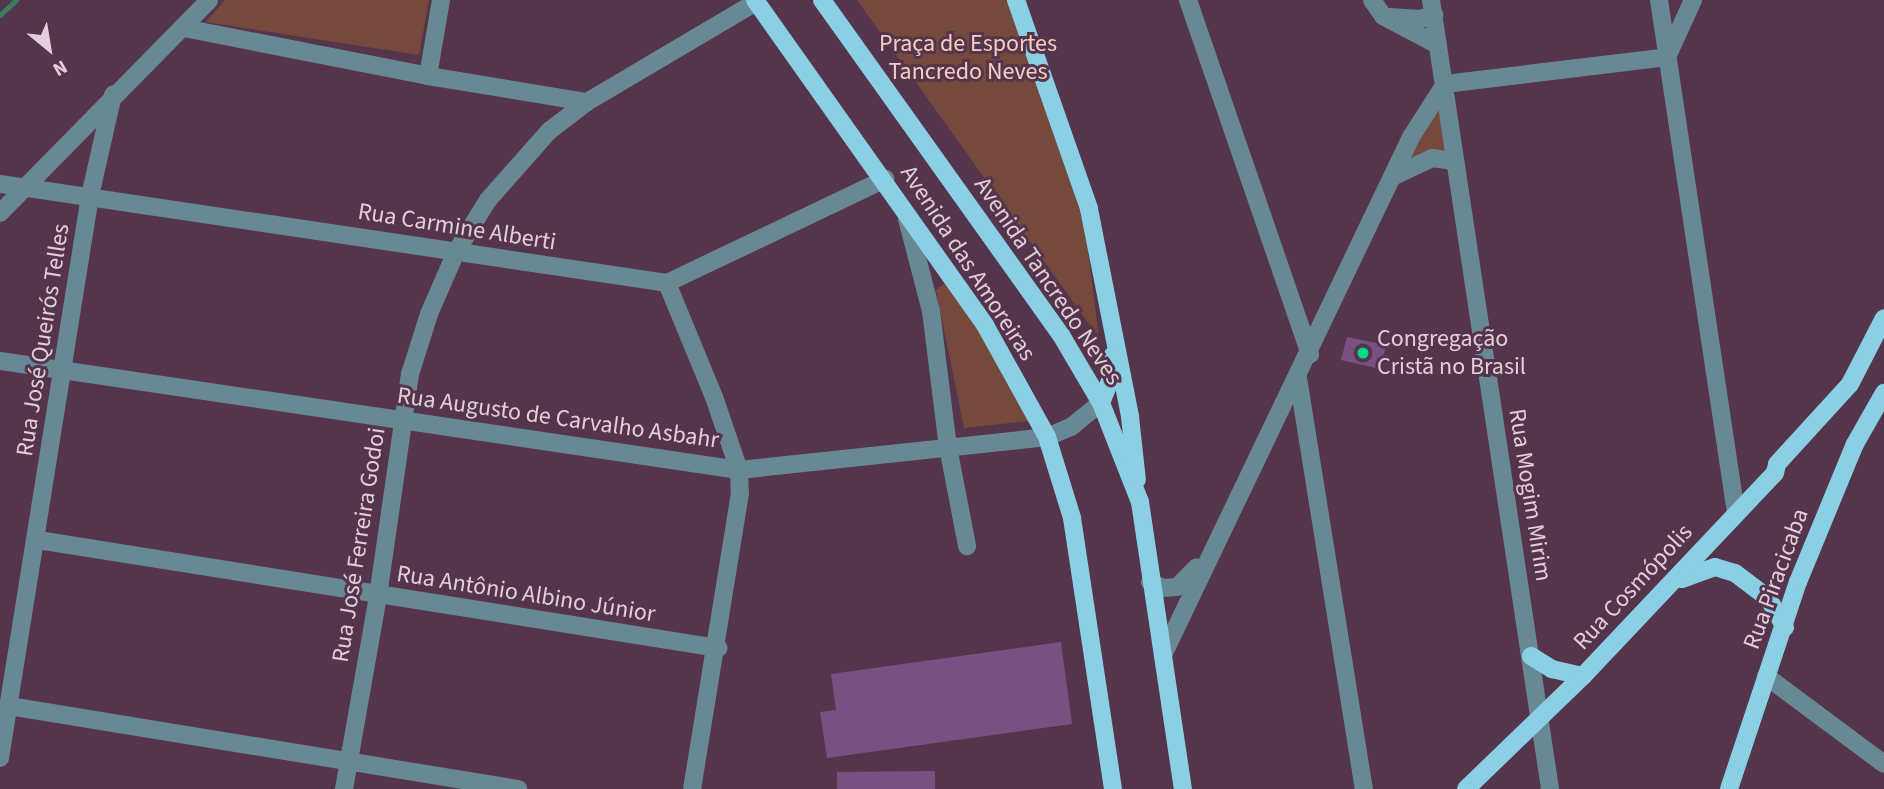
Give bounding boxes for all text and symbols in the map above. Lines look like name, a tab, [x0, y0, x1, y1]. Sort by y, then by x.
north arrow	[14, 14, 84, 84]
park label: Praça de Esportes Tancredo Neves	[879, 30, 1057, 86]
text: N	[48, 53, 72, 82]
street label: Avenida das Amoreiras	[894, 160, 1042, 366]
street label: Avenida Tancredo Neves	[968, 172, 1128, 390]
street label: Rua Carmine Alberti	[356, 197, 558, 257]
street label: Rua José Queirós Telles	[10, 222, 76, 458]
place label: Congregação Cristã no Brasil	[1377, 325, 1526, 381]
marker: Congregação Cristã no Brasil	[1355, 345, 1371, 361]
street label: Rua Augusto de Carvalho Asbahr	[395, 381, 721, 455]
street label: Rua Mogim Mirim	[1502, 407, 1558, 583]
street label: Rua José Ferreira Godoi	[326, 426, 392, 664]
street label: Rua Piracicaba	[1737, 505, 1815, 653]
street label: Rua Cosmópolis	[1567, 518, 1699, 656]
street label: Rua Antônio Albino Júnior	[395, 559, 657, 629]

